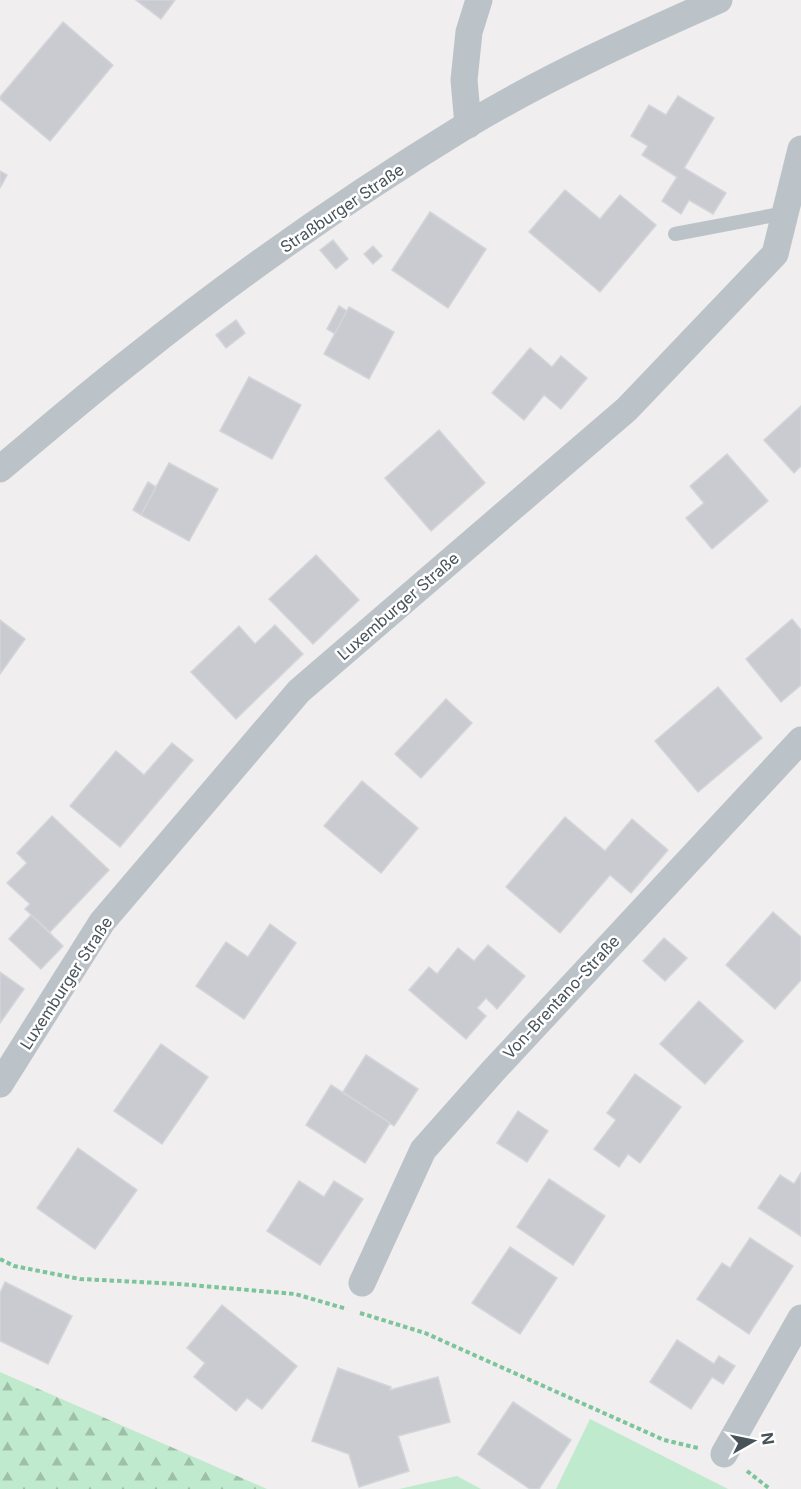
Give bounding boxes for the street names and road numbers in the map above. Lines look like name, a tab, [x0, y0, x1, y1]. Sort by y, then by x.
street label: Straßburger Straße	[276, 159, 408, 257]
street label: Luxemburger Straße	[333, 548, 463, 664]
street label: Luxemburger Straße	[16, 913, 116, 1053]
street label: Von-Brentano-Straße	[498, 931, 624, 1063]

